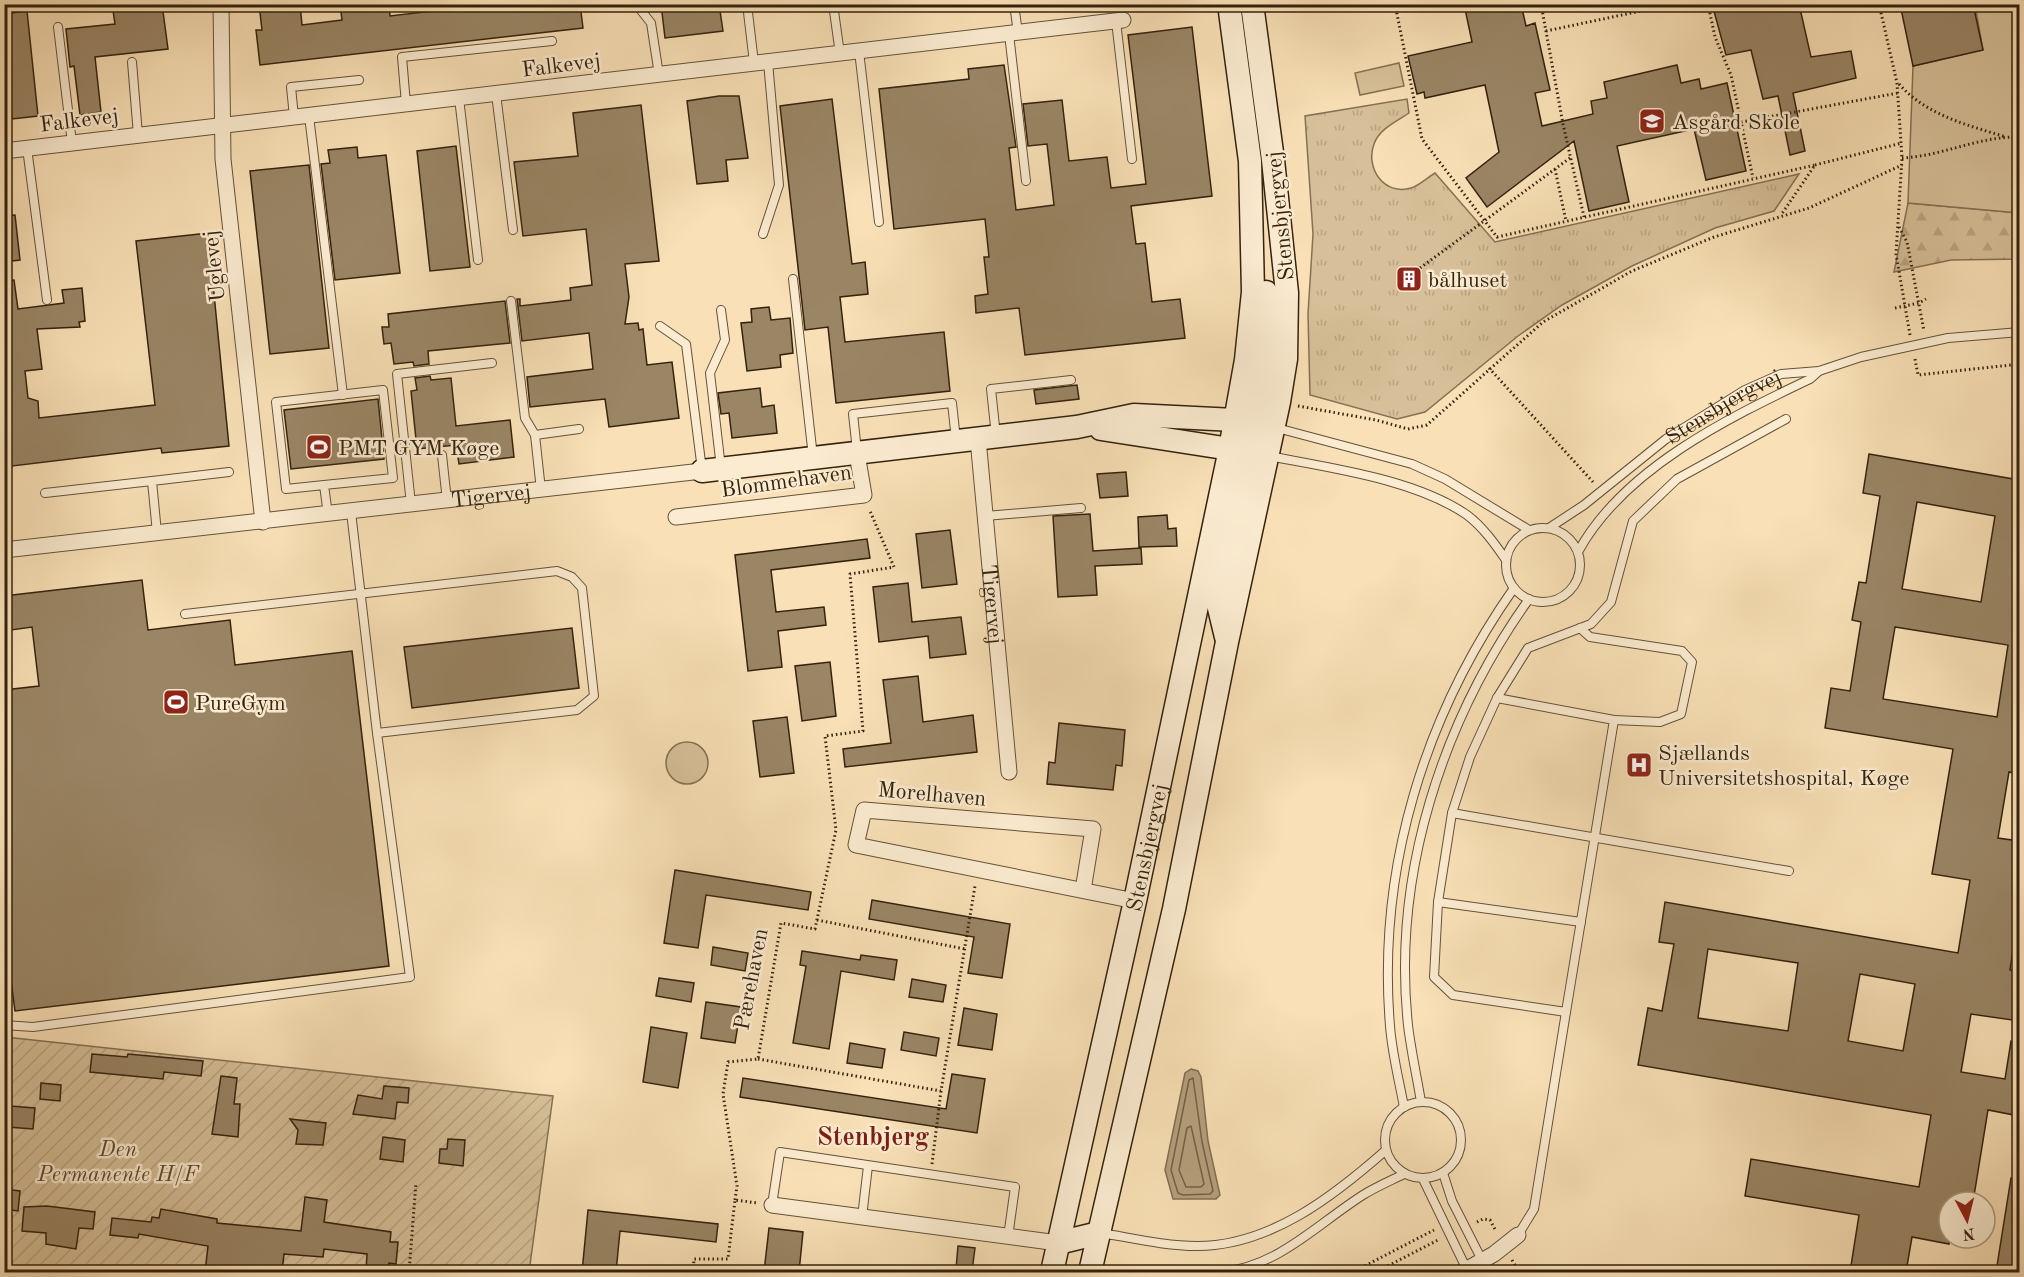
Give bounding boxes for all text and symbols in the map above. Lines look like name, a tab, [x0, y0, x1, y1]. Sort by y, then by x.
street label: Falkevej	[520, 50, 602, 82]
street label: Falkevej	[38, 105, 120, 137]
school or university icon: Asgård Skole	[1637, 106, 1667, 136]
place label: Asgård Skole	[1672, 112, 1800, 134]
street label: Stensbjergvej	[1263, 150, 1299, 282]
street label: Uglevej	[200, 229, 230, 303]
building icon: bålhuset	[1394, 264, 1424, 294]
place label: bålhuset	[1428, 270, 1507, 292]
street label: Stensbjergvej	[1662, 366, 1785, 450]
sports icon: PMT GYM Køge	[304, 432, 334, 462]
place label: PMT GYM Køge	[338, 438, 499, 460]
street label: Blommehaven	[719, 462, 853, 502]
street label: Tigervej	[450, 481, 532, 512]
street label: Tigervej	[977, 563, 1006, 646]
sports icon: PureGym	[161, 687, 191, 717]
place label: PureGym	[195, 693, 286, 715]
place label: Sjællands Universitetshospital, Køge	[1658, 743, 1909, 790]
hospital icon: Sjællands Universitetshospital, Køge	[1624, 750, 1654, 780]
street label: Morelhaven	[876, 779, 987, 811]
street label: Stensbjergvej	[1124, 782, 1172, 914]
street label: Pærehaven	[731, 926, 773, 1032]
district label: Stenbjerg	[817, 1125, 930, 1151]
park label: Den Permanente H/F	[36, 1139, 201, 1186]
north arrow	[1937, 1190, 1997, 1250]
text: N	[1961, 1224, 1976, 1242]

